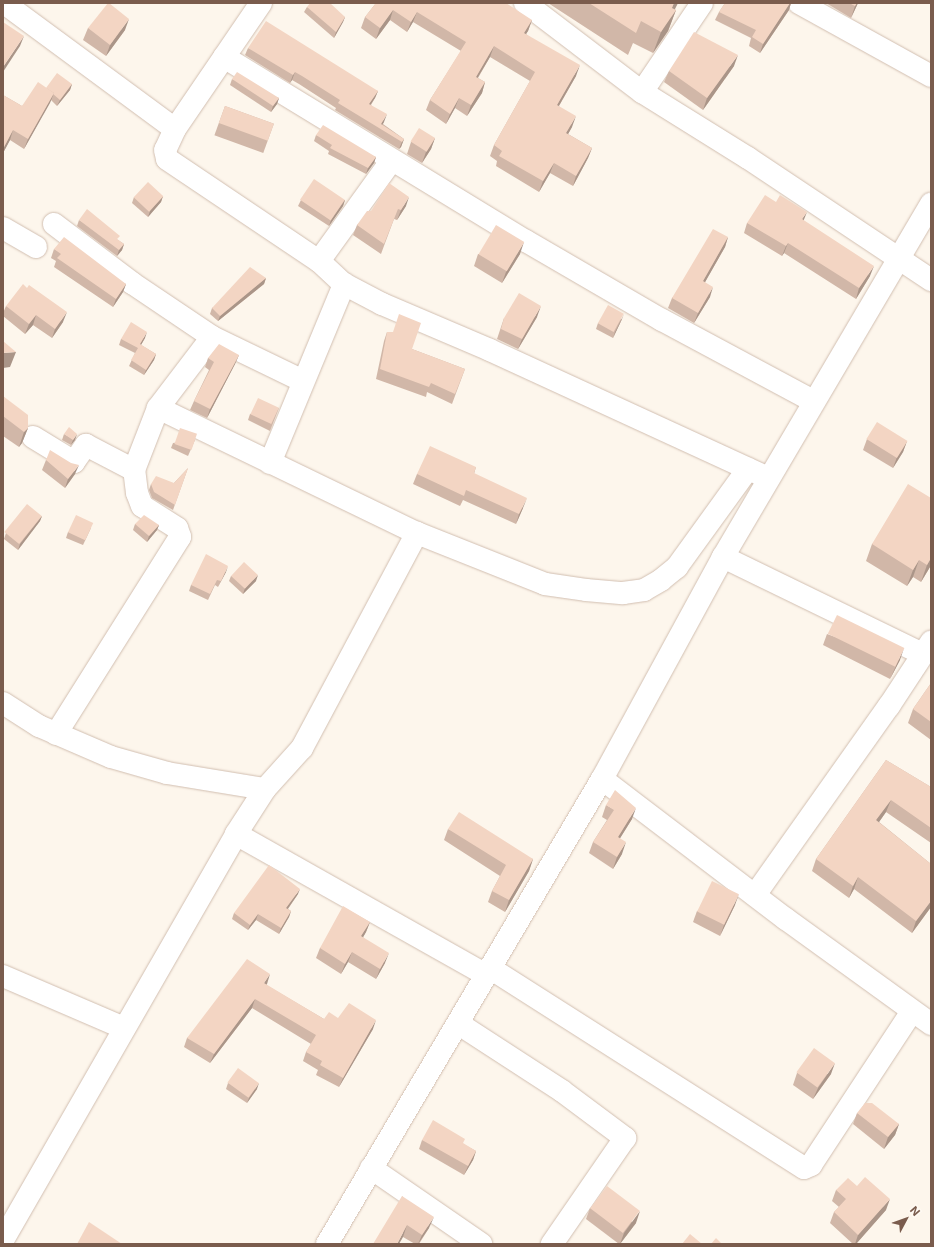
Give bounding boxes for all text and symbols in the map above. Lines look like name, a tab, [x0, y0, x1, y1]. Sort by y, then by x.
north arrow	[886, 1199, 926, 1239]
text: N	[907, 1203, 923, 1219]

